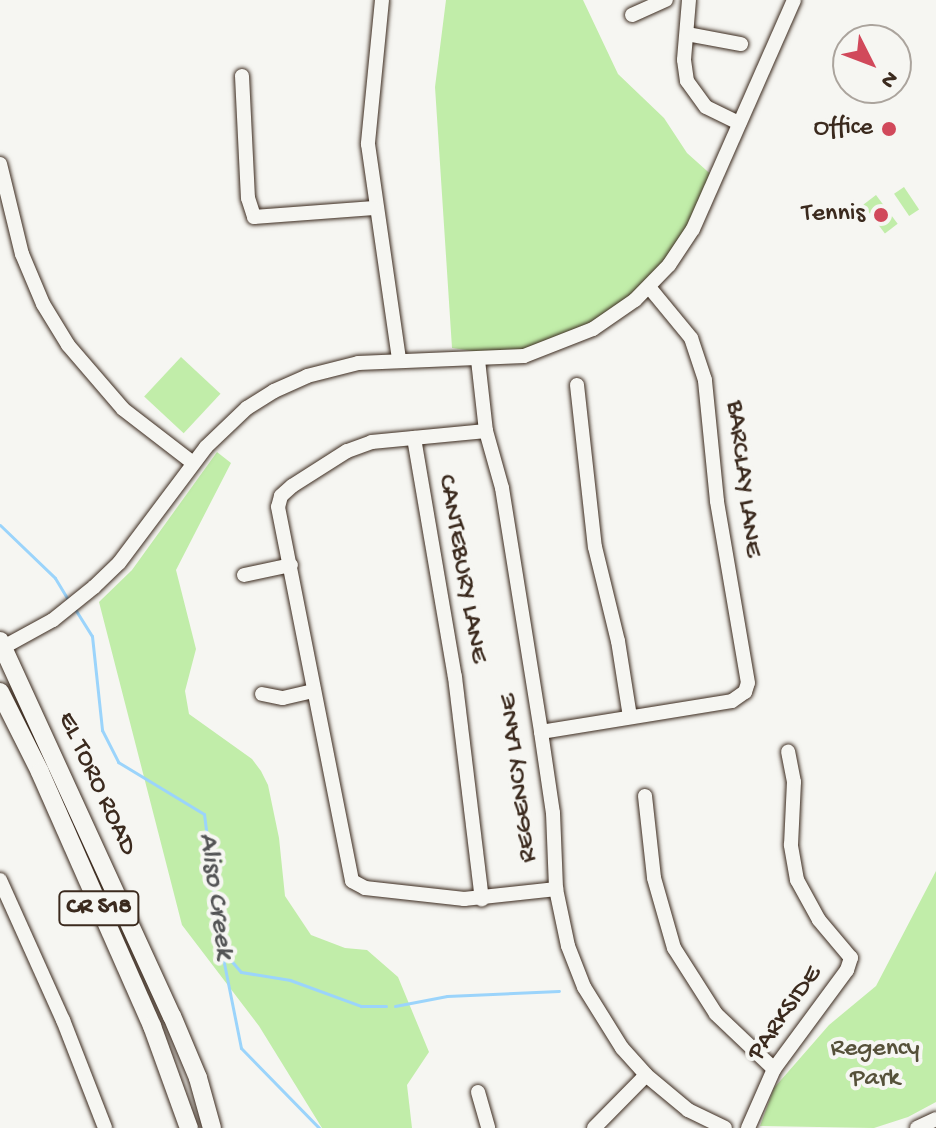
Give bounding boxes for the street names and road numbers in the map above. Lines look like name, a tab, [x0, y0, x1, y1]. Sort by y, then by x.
street label: BARCLAY LANE	[717, 399, 767, 559]
street label: CANTEBURY LANE	[429, 472, 493, 666]
street label: REGENCY LANE	[494, 692, 546, 864]
street label: EL TORO ROAD	[49, 707, 143, 861]
road number: CR S18	[57, 888, 141, 928]
street label: PARKSIDE	[742, 960, 830, 1068]

